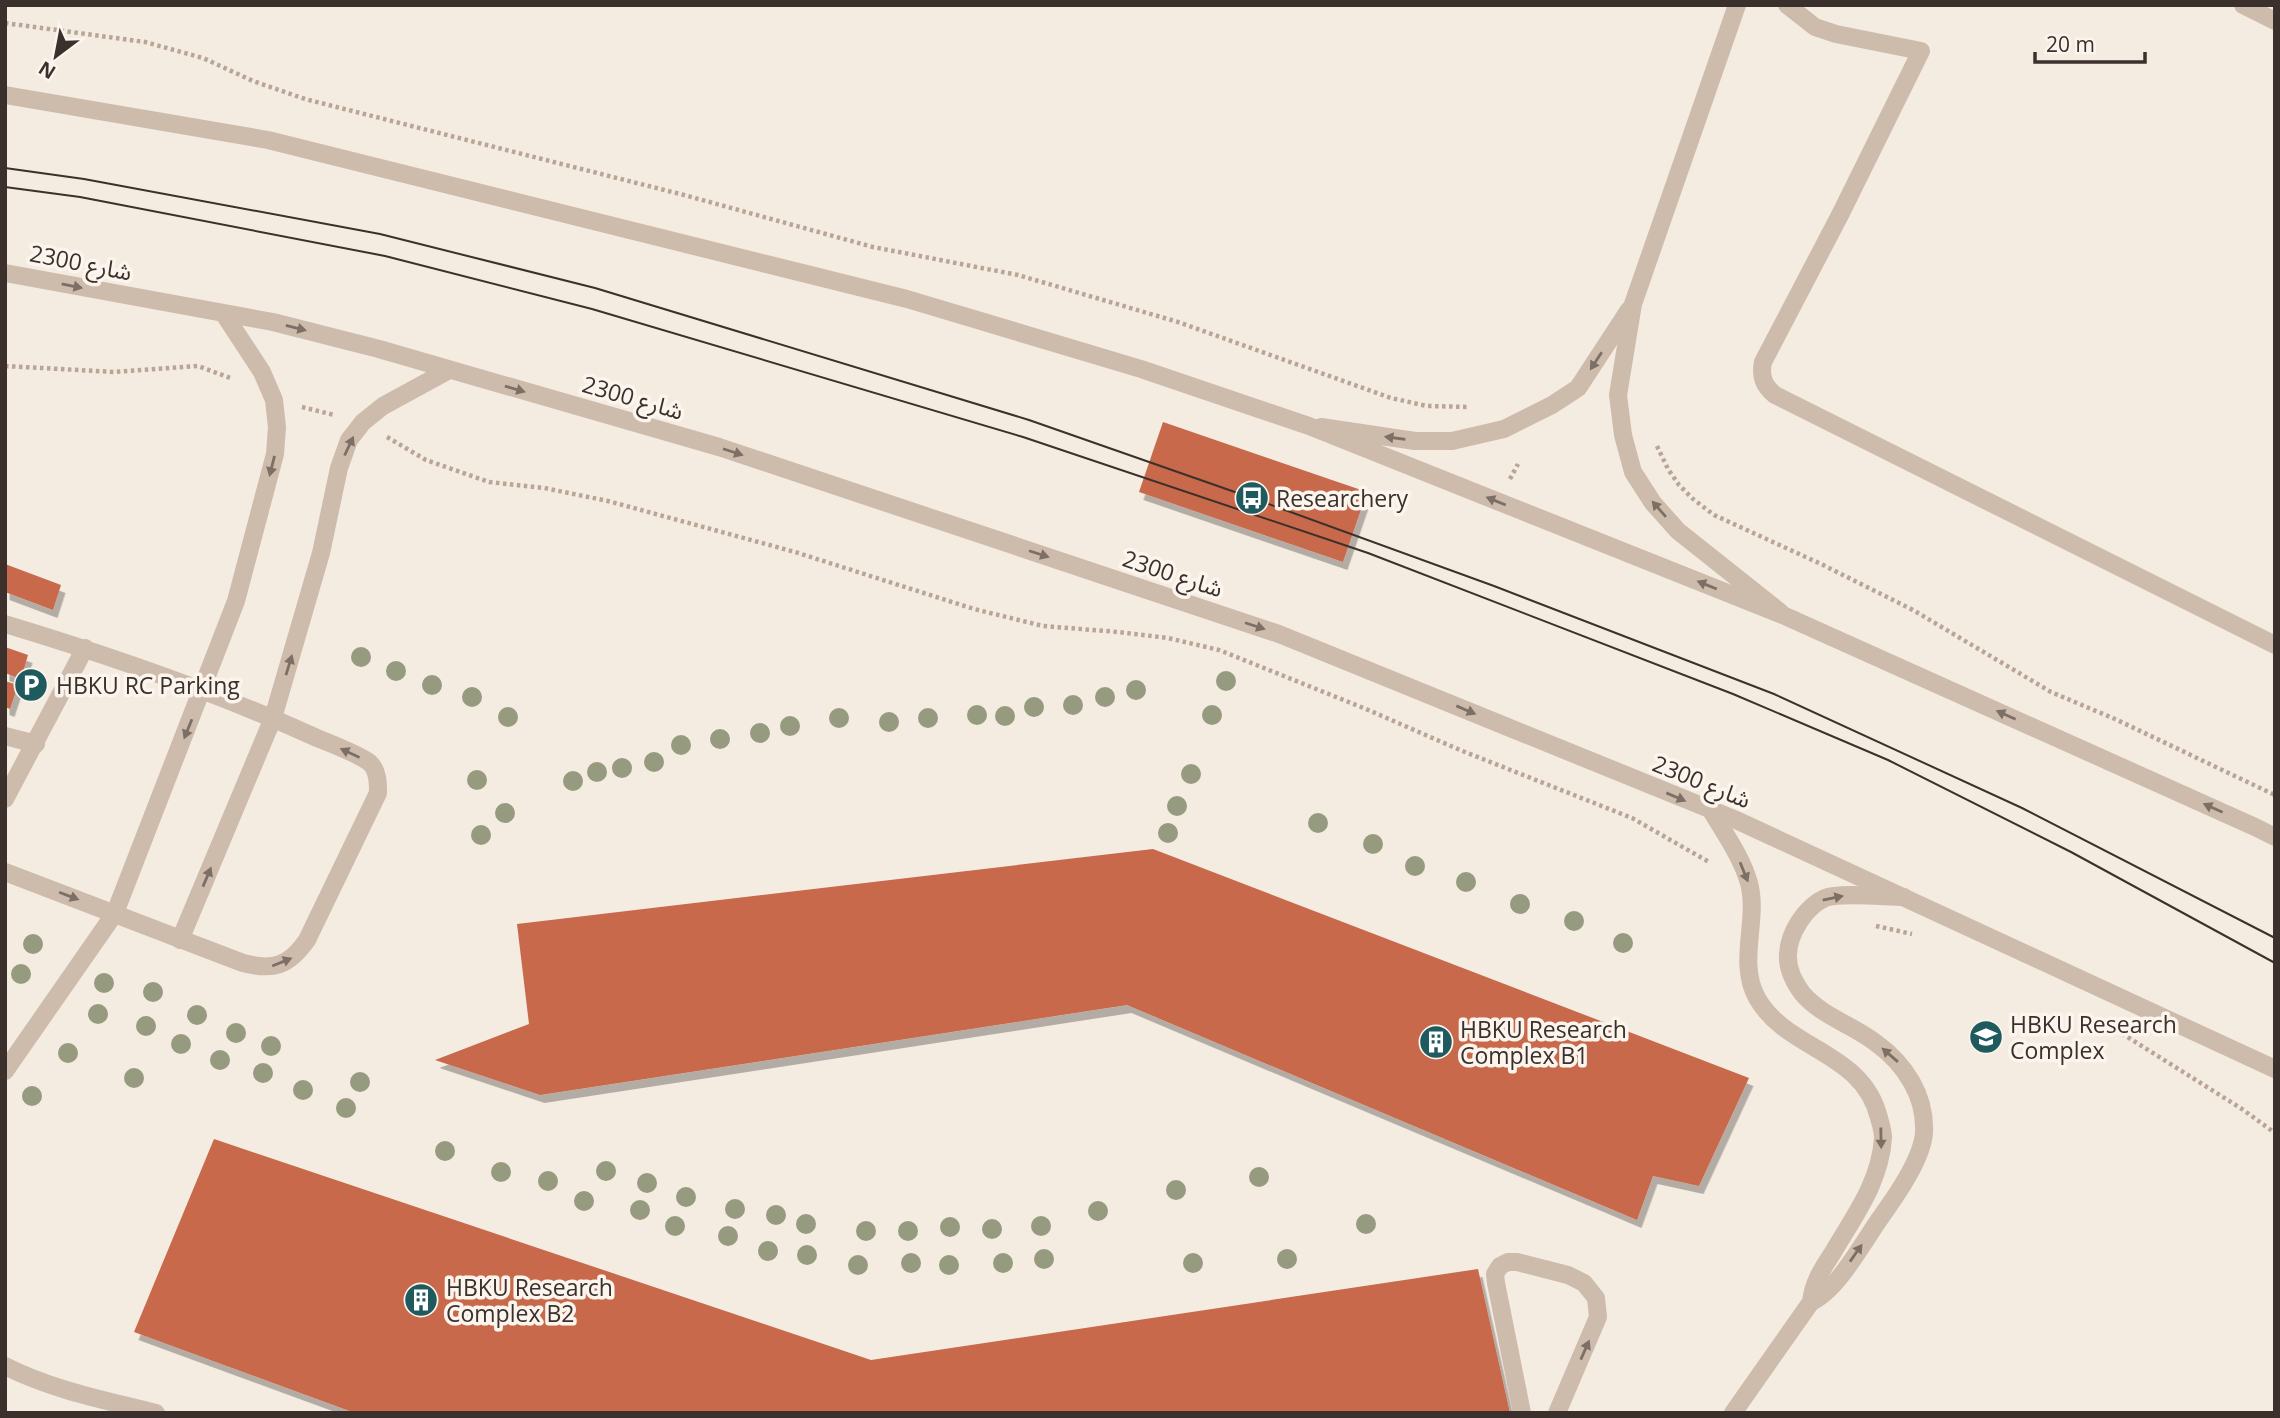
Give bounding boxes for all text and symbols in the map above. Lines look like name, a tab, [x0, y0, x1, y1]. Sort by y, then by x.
north arrow	[21, 21, 91, 91]
scale bar	[2035, 21, 2145, 65]
text: 20 m	[2046, 30, 2095, 58]
text: N	[34, 55, 60, 86]
street label: شارع 2300	[27, 236, 135, 290]
one-way arrow	[61, 280, 83, 291]
one-way arrow	[286, 323, 307, 333]
one-way arrow	[1589, 352, 1603, 370]
street label: شارع 2300	[578, 367, 687, 429]
one-way arrow	[505, 384, 526, 394]
one-way arrow	[1384, 432, 1406, 443]
one-way arrow	[343, 436, 355, 456]
one-way arrow	[723, 447, 744, 458]
one-way arrow	[266, 456, 277, 478]
bus stop icon: Researchery	[1233, 479, 1271, 517]
place label: Researchery	[1276, 482, 1409, 514]
one-way arrow	[1485, 495, 1506, 506]
one-way arrow	[1651, 501, 1667, 518]
street label: شارع 2300	[1118, 542, 1227, 606]
one-way arrow	[1029, 549, 1050, 560]
one-way arrow	[1697, 579, 1718, 590]
one-way arrow	[1244, 621, 1265, 632]
one-way arrow	[284, 654, 294, 675]
parking icon: HBKU RC Parking	[12, 666, 50, 704]
place label: HBKU RC Parking	[56, 669, 240, 701]
one-way arrow	[1456, 704, 1477, 715]
one-way arrow	[1996, 709, 2016, 721]
one-way arrow	[182, 719, 193, 740]
one-way arrow	[340, 747, 360, 759]
street label: شارع 2300	[1647, 747, 1756, 817]
one-way arrow	[1666, 791, 1687, 802]
one-way arrow	[2203, 802, 2223, 814]
one-way arrow	[1739, 862, 1750, 883]
one-way arrow	[201, 866, 212, 887]
one-way arrow	[59, 890, 80, 901]
one-way arrow	[1822, 893, 1844, 904]
one-way arrow	[272, 956, 293, 967]
place label: HBKU Research Complex	[2010, 1008, 2177, 1066]
place label: HBKU Research Complex B1	[1460, 1013, 1627, 1071]
school or university icon: HBKU Research Complex	[1967, 1018, 2005, 1056]
building icon: HBKU Research Complex B1	[1417, 1023, 1455, 1061]
one-way arrow	[1881, 1047, 1899, 1063]
one-way arrow	[1876, 1127, 1887, 1149]
one-way arrow	[1849, 1244, 1863, 1262]
place label: HBKU Research Complex B2	[446, 1271, 613, 1329]
building icon: HBKU Research Complex B2	[402, 1281, 440, 1319]
one-way arrow	[1580, 1340, 1591, 1361]

